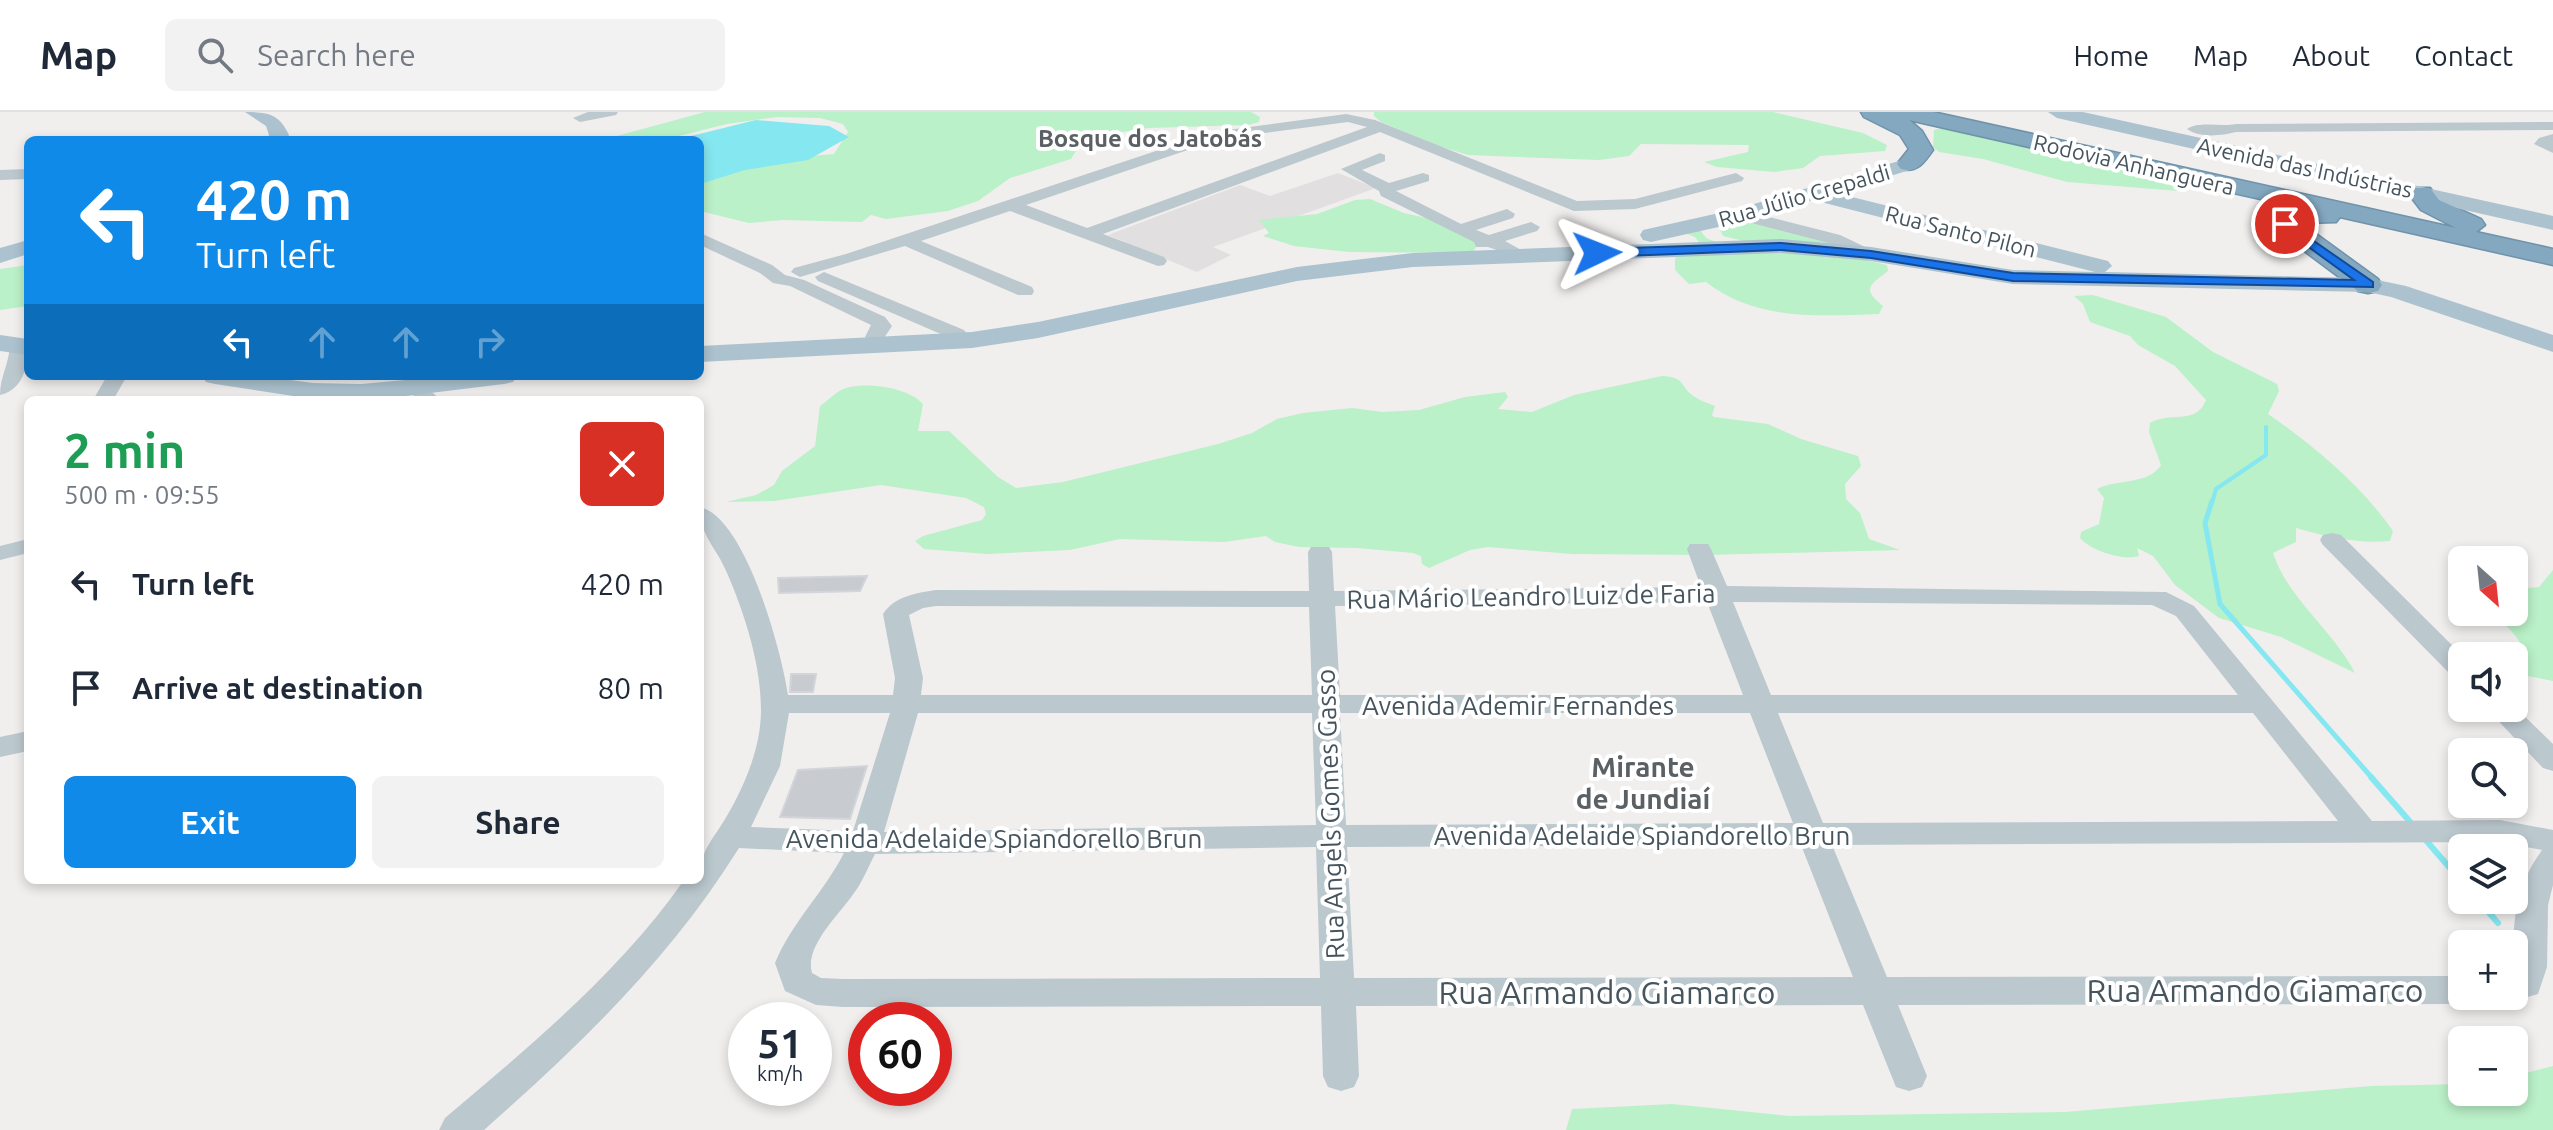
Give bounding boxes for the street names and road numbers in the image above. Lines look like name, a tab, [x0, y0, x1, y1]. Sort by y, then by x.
street label: Rodovia Anhanguera	[2031, 129, 2237, 199]
street label: Avenida das Indústrias	[2195, 132, 2415, 202]
street label: Rua Júlio Crepaldi	[1715, 159, 1893, 231]
street label: Rua Santo Pilon	[1883, 200, 2039, 262]
street label: Rua Mário Leandro Luiz de Faria	[1346, 578, 1716, 614]
street label: Rua Angels Gomes Gasso	[1310, 668, 1350, 960]
street label: Avenida Ademir Fernandes	[1362, 691, 1674, 720]
street label: Avenida Adelaide Spiandorello Brun	[1434, 821, 1850, 850]
street label: Avenida Adelaide Spiandorello Brun	[786, 824, 1202, 853]
street label: Rua Armando Giamarco	[2086, 972, 2424, 1008]
street label: Rua Armando Giamarco	[1438, 974, 1776, 1010]

